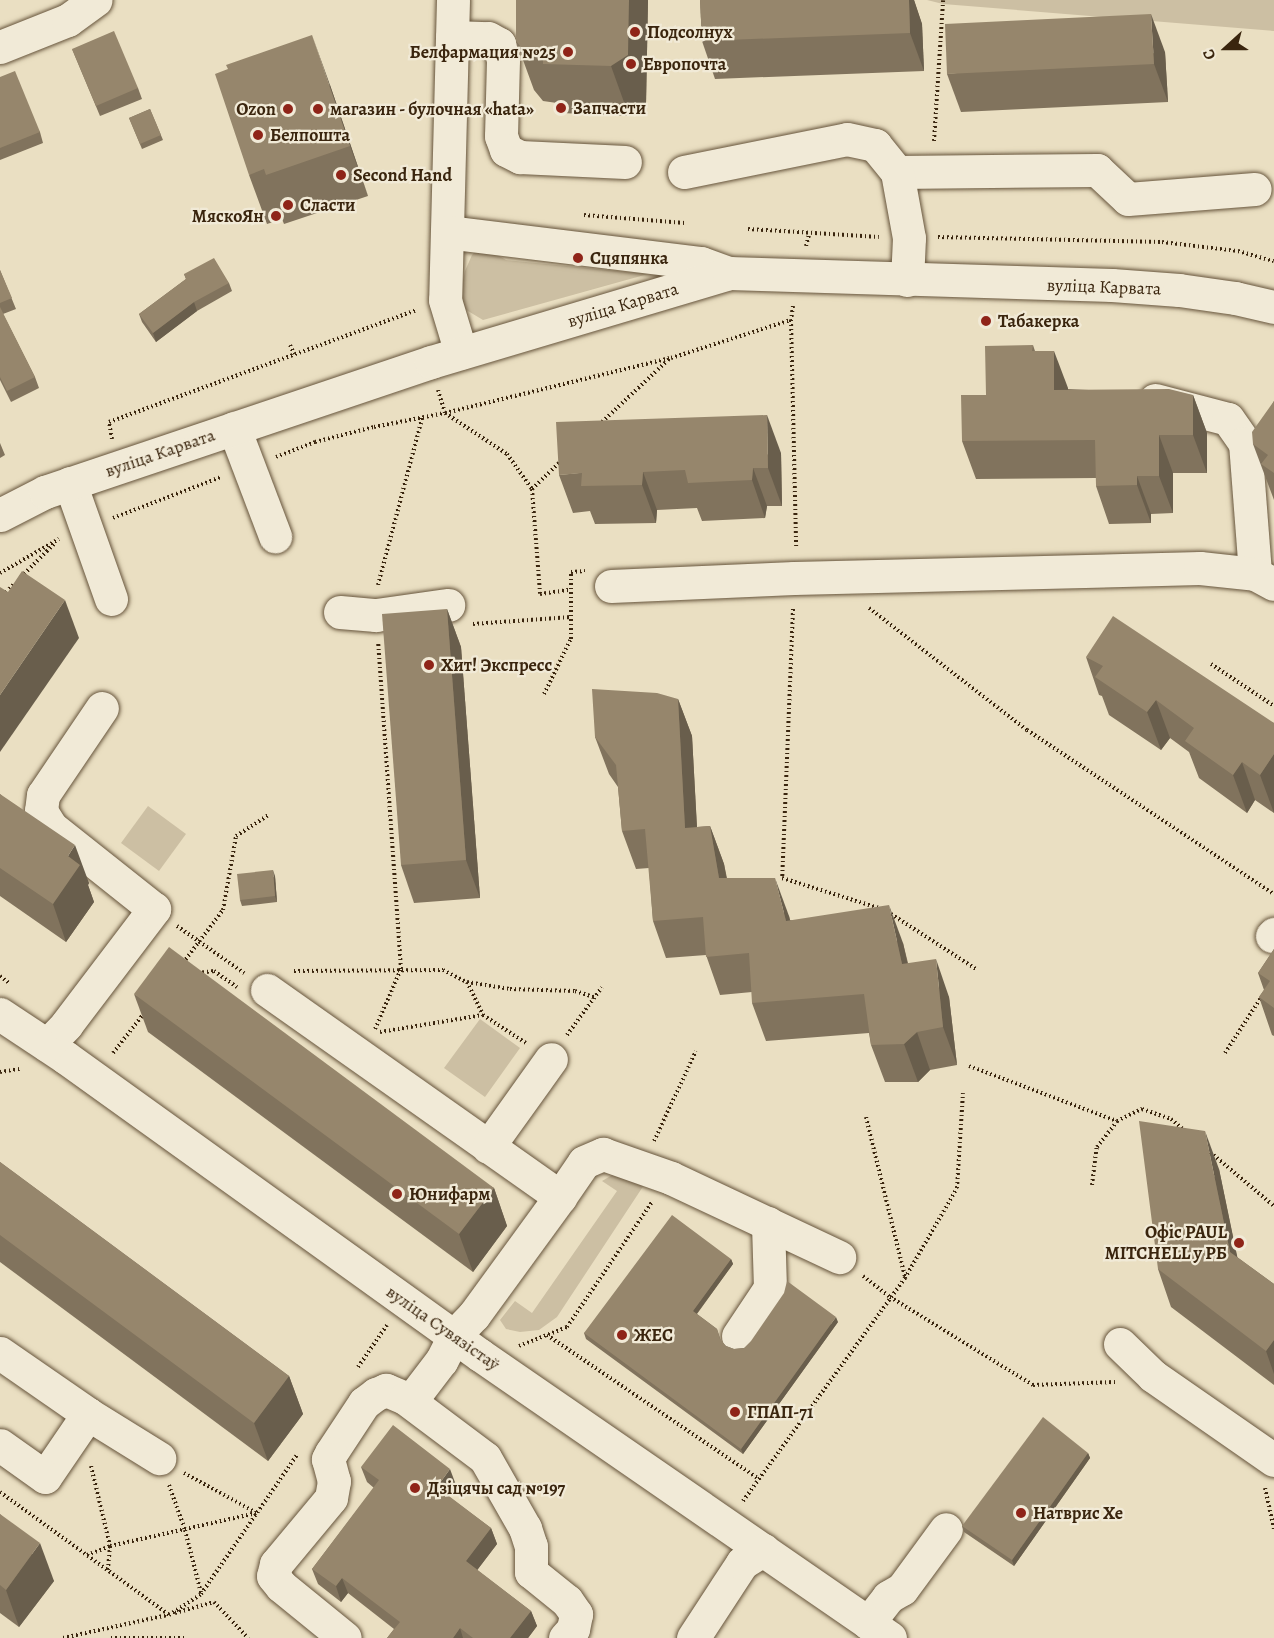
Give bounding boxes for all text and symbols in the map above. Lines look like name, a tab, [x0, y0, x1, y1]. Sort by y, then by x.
north arrow	[1196, 18, 1256, 78]
place label: Подсолнух	[647, 21, 733, 43]
marker: Подсолнух	[628, 25, 642, 39]
place label: Белфармация №25	[409, 41, 556, 63]
marker: Белфармация №25	[561, 45, 575, 59]
text: С	[1197, 46, 1221, 63]
place label: Европочта	[643, 53, 726, 75]
marker: Европочта	[624, 57, 638, 71]
place label: Запчасти	[573, 97, 646, 119]
place label: Ozon	[236, 98, 276, 120]
place label: магазин - булочная «hata»	[330, 98, 535, 120]
marker: Запчасти	[554, 101, 568, 115]
marker: Ozon	[281, 102, 295, 116]
marker: магазин - булочная «hata»	[311, 102, 325, 116]
place label: Белпошта	[270, 124, 350, 146]
marker: Белпошта	[251, 128, 265, 142]
place label: Second Hand	[353, 164, 452, 186]
marker: Second Hand	[334, 168, 348, 182]
place label: Сласти	[300, 194, 356, 216]
marker: Сласти	[281, 198, 295, 212]
place label: МяскоЯн	[192, 205, 264, 227]
marker: МяскоЯн	[269, 209, 283, 223]
place label: Сцяпянка	[590, 247, 668, 269]
marker: Сцяпянка	[571, 251, 585, 265]
street label: вуліца Карвата	[1046, 274, 1162, 300]
street label: вуліца Карвата	[565, 278, 681, 332]
place label: Табакерка	[998, 310, 1079, 332]
marker: Табакерка	[979, 314, 993, 328]
street label: вуліца Карвата	[102, 424, 218, 482]
place label: Хит! Экспресс	[441, 654, 552, 676]
marker: Хит! Экспресс	[422, 658, 436, 672]
place label: Юнифарм	[409, 1183, 490, 1205]
marker: Юнифарм	[390, 1187, 404, 1201]
place label: Офіс PAUL MITCHELL у РБ	[1105, 1222, 1227, 1264]
marker: Офіс PAUL MITCHELL у РБ	[1232, 1236, 1246, 1250]
street label: вуліца Сувязістаў	[382, 1281, 504, 1375]
place label: ЖЕС	[634, 1324, 673, 1346]
marker: ЖЕС	[615, 1328, 629, 1342]
place label: ГПАП-71	[747, 1401, 813, 1423]
marker: ГПАП-71	[728, 1405, 742, 1419]
place label: Дзіцячы сад №197	[427, 1477, 565, 1499]
marker: Дзіцячы сад №197	[408, 1481, 422, 1495]
place label: Натврис Хе	[1033, 1502, 1123, 1524]
marker: Натврис Хе	[1014, 1506, 1028, 1520]

